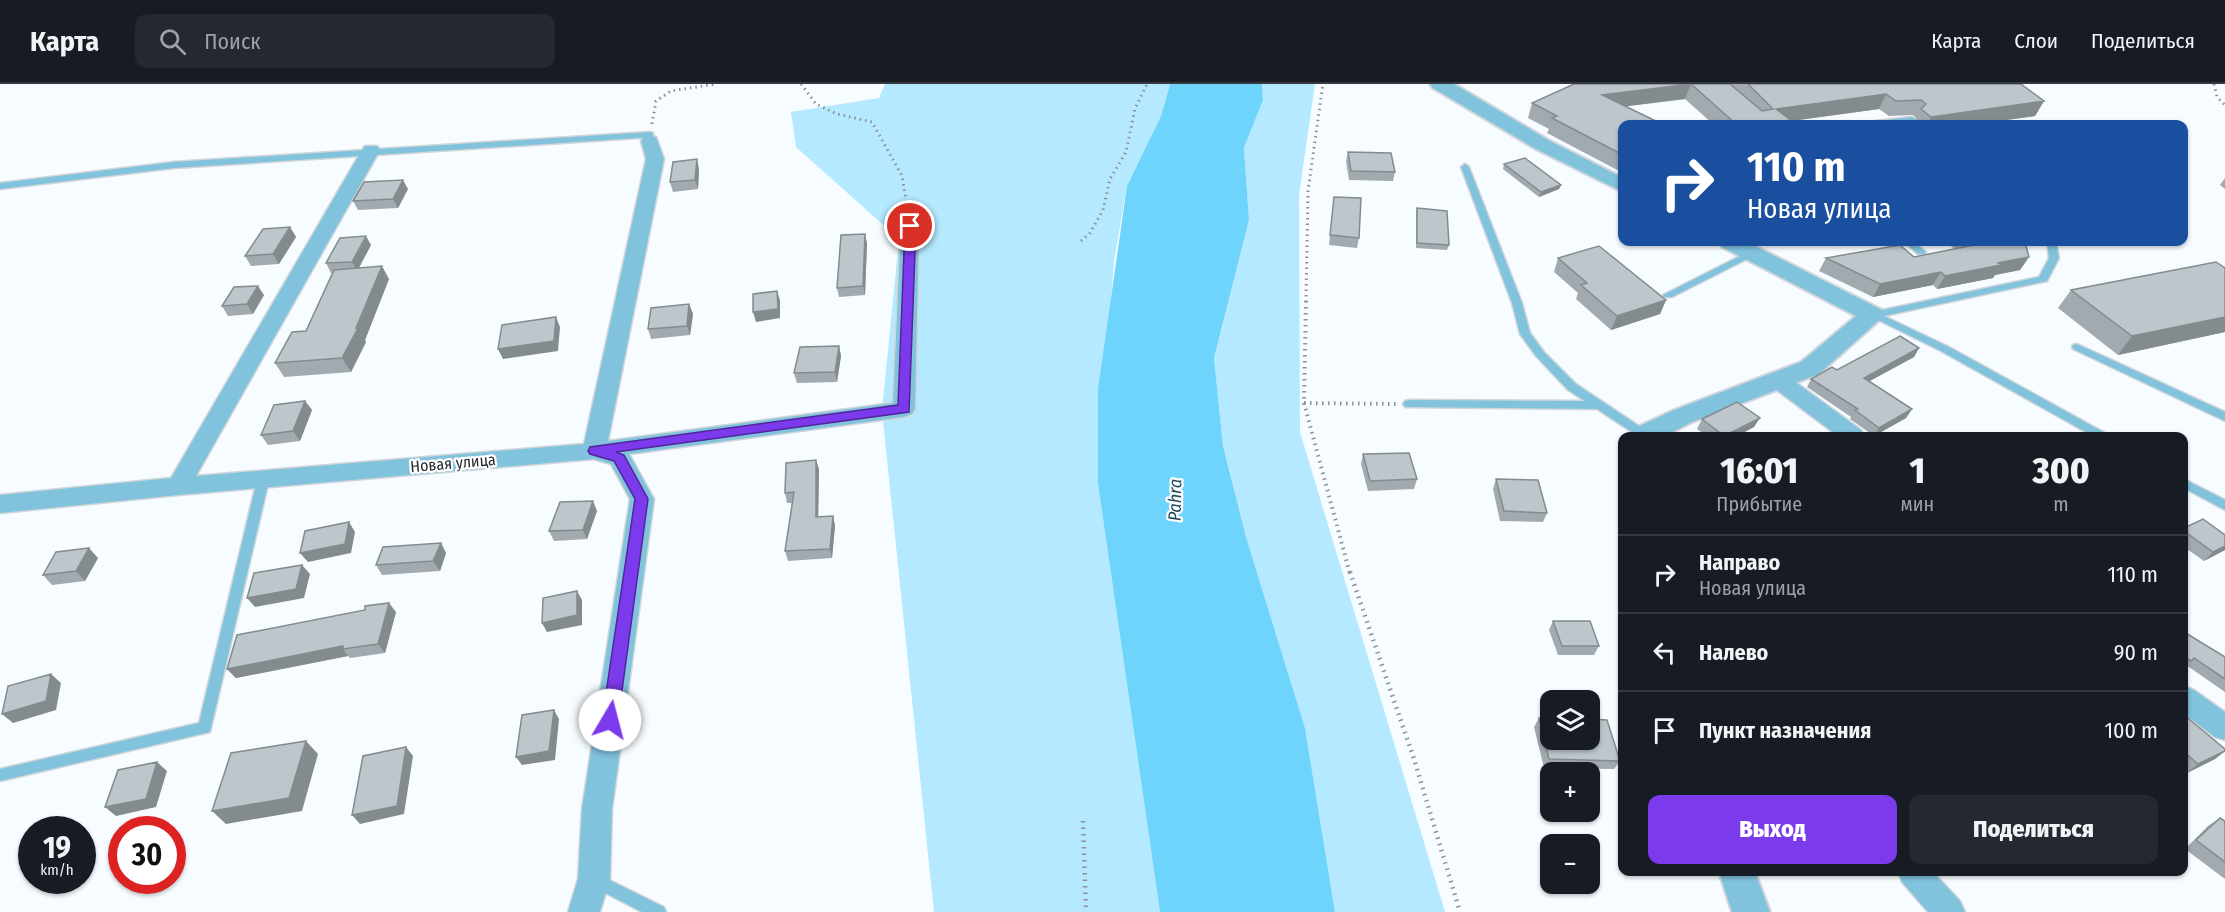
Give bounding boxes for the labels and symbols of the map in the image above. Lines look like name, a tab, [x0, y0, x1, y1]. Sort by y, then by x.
pin	[884, 200, 935, 251]
street label: Новая улица	[410, 450, 497, 476]
water label: Pahra	[1164, 479, 1186, 521]
position arrow	[578, 688, 642, 752]
speed limit sign: 30	[108, 816, 186, 894]

